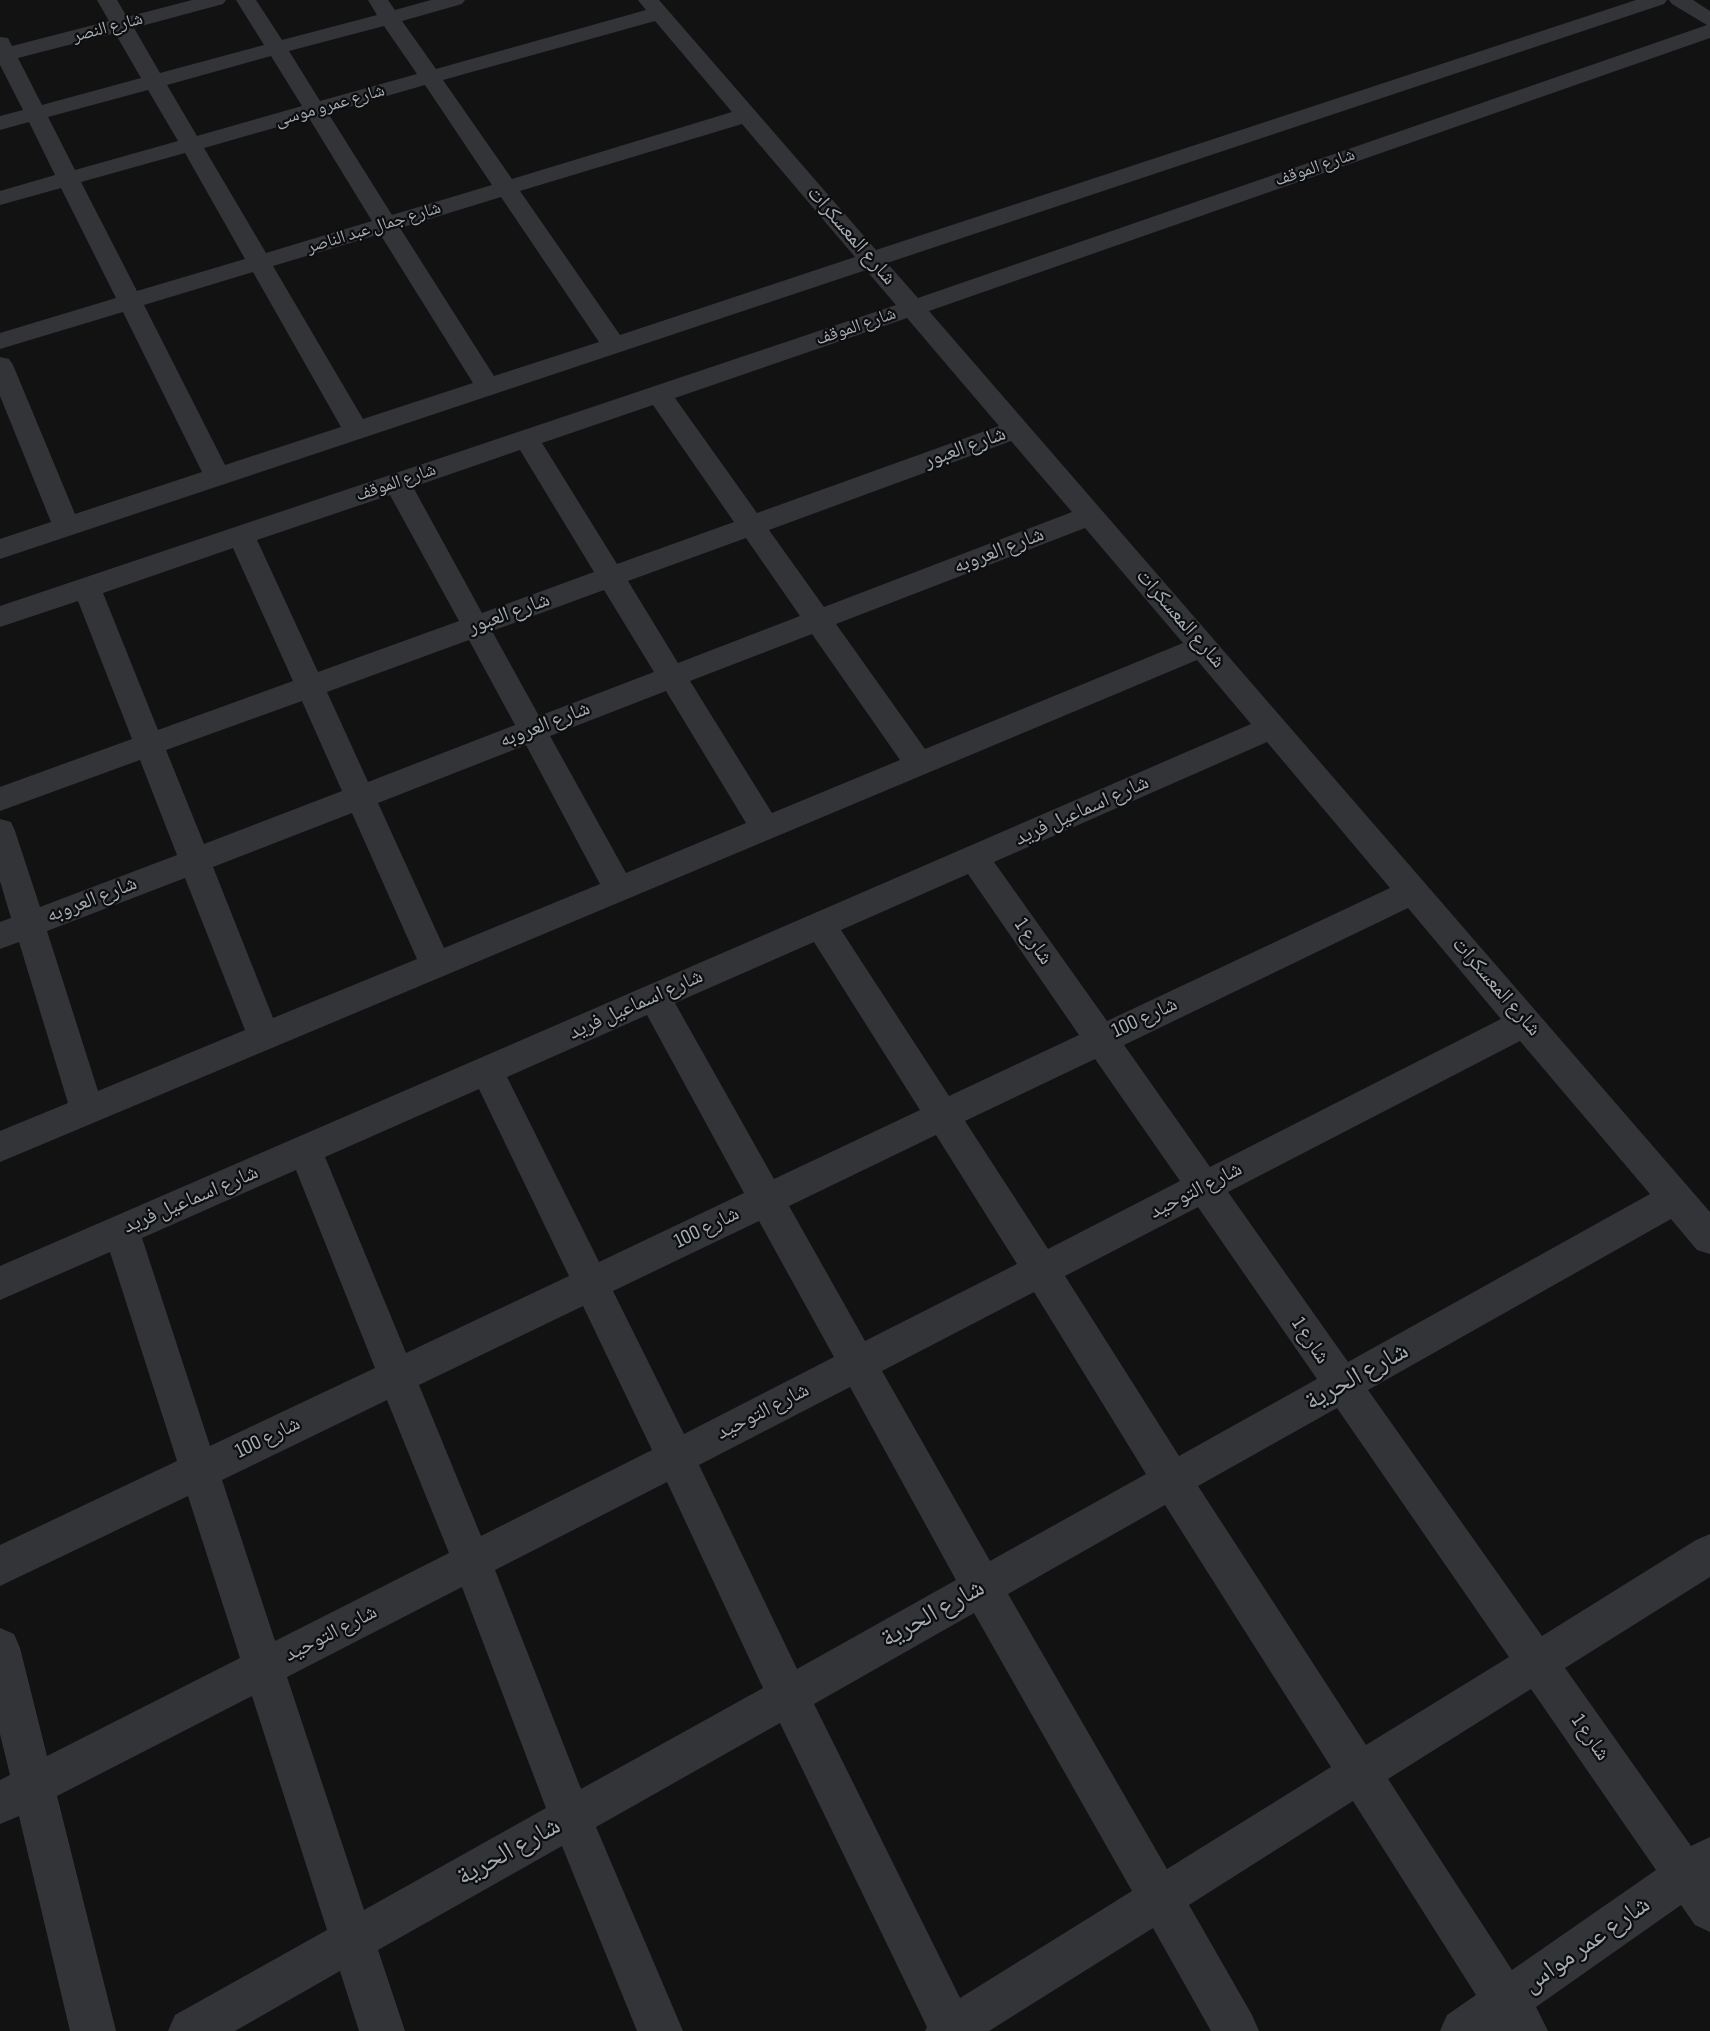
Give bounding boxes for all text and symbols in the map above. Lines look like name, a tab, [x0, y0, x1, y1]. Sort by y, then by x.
street label: شارع النصر	[71, 8, 145, 48]
street label: شارع عمرو موسى	[273, 80, 387, 132]
street label: شارع الموقف	[1272, 144, 1358, 192]
street label: شارع المعسكرات	[801, 181, 901, 291]
street label: شارع جمال عبد الناصر	[304, 197, 444, 259]
street label: شارع الموقف	[813, 303, 899, 351]
street label: شارع العبور	[921, 422, 1009, 474]
street label: شارع الموقف	[353, 459, 439, 507]
street label: شارع العروبه	[950, 522, 1048, 580]
street label: شارع المعسكرات	[1130, 564, 1230, 674]
street label: شارع العبور	[465, 588, 553, 640]
street label: شارع العروبه	[496, 696, 594, 754]
street label: شارع اسماعيل فريد	[1011, 770, 1153, 852]
street label: شارع العروبه	[43, 871, 141, 929]
street label: شارع 1	[1008, 914, 1058, 970]
street label: شارع المعسكرات	[1446, 932, 1546, 1042]
street label: شارع اسماعيل فريد	[565, 964, 707, 1046]
street label: شارع 100	[1108, 992, 1182, 1044]
street label: شارع التوحيد	[1145, 1157, 1247, 1225]
street label: شارع اسماعيل فريد	[120, 1160, 262, 1240]
street label: شارع 100	[670, 1201, 744, 1255]
street label: شارع 1	[1285, 1313, 1335, 1369]
street label: شارع الحرية	[1300, 1336, 1414, 1418]
street label: شارع التوحيد	[712, 1378, 814, 1446]
street label: شارع 100	[231, 1411, 305, 1465]
street label: شارع الحرية	[876, 1573, 990, 1655]
street label: شارع التوحيد	[280, 1600, 382, 1668]
street label: شارع 1	[1565, 1710, 1615, 1766]
street label: شارع الحرية	[452, 1811, 566, 1893]
street label: شارع عمر مواس	[1517, 1890, 1657, 2000]

